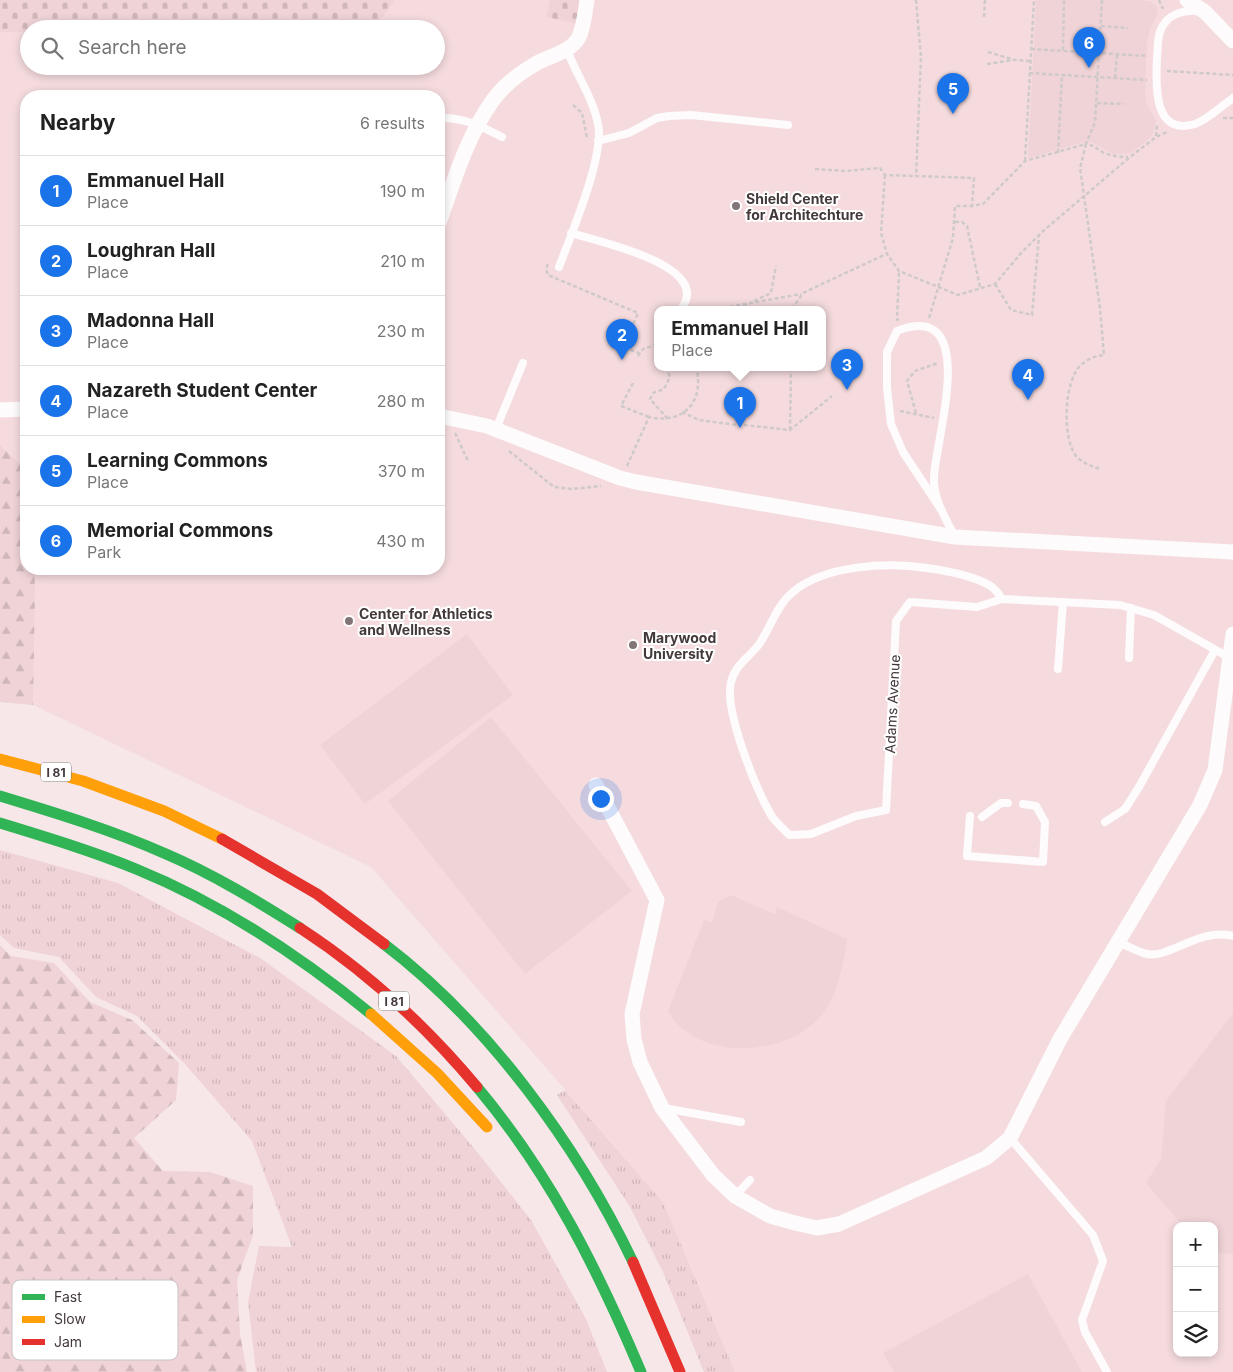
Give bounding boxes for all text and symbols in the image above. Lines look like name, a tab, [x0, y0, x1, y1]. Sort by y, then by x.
search box	[20, 20, 445, 75]
pin: 6	[1073, 27, 1105, 68]
icon: search	[38, 34, 66, 62]
text: Search here	[78, 36, 187, 59]
pin: 5	[937, 73, 969, 114]
text: Nearby	[40, 110, 115, 135]
text: 6 results	[360, 113, 425, 133]
text: Emmanuel Hall	[87, 169, 224, 192]
text: 1	[53, 181, 59, 201]
text: 190 m	[380, 181, 425, 201]
place label: Shield Center for Architechture	[746, 190, 863, 223]
text: Place	[87, 192, 129, 212]
marker: Shield Center for Architechture	[730, 200, 742, 212]
text: Loughran Hall	[87, 239, 215, 262]
text: 2	[51, 251, 61, 271]
text: 210 m	[380, 251, 425, 271]
text: Place	[87, 262, 129, 282]
popup	[654, 306, 826, 371]
text: Madonna Hall	[87, 309, 214, 332]
text: Emmanuel Hall	[671, 317, 809, 340]
pin: 2	[606, 319, 638, 360]
text: 3	[51, 321, 61, 341]
text: 230 m	[377, 321, 425, 341]
text: Place	[87, 332, 129, 352]
text: Place	[671, 340, 713, 360]
pin: 3	[831, 349, 863, 390]
pin: 4	[1012, 359, 1044, 400]
text: Nazareth Student Center	[87, 379, 317, 402]
pin: 1	[724, 387, 756, 428]
text: 4	[51, 391, 61, 411]
text: 280 m	[377, 391, 425, 411]
text: Place	[87, 402, 129, 422]
text: Learning Commons	[87, 449, 268, 472]
text: 5	[51, 461, 61, 481]
text: 370 m	[378, 461, 425, 481]
text: Place	[87, 472, 129, 492]
text: Memorial Commons	[87, 519, 273, 542]
text: 6	[51, 531, 61, 551]
text: 430 m	[376, 531, 425, 551]
text: Park	[87, 542, 121, 562]
place label: Center for Athletics and Wellness	[359, 605, 493, 638]
marker: Center for Athletics and Wellness	[343, 615, 355, 627]
place label: Marywood University	[643, 629, 716, 662]
marker: Marywood University	[627, 639, 639, 651]
street label: Adams Avenue	[881, 654, 903, 754]
road number: I 81	[41, 762, 71, 782]
your location	[588, 786, 614, 812]
road number: I 81	[379, 991, 409, 1010]
map controls	[1173, 1222, 1218, 1357]
button: +	[1173, 1222, 1218, 1267]
button: −	[1173, 1267, 1218, 1312]
legend	[12, 1280, 178, 1360]
text: Fast	[54, 1288, 82, 1305]
text: Slow	[54, 1310, 86, 1327]
button: layers	[1173, 1312, 1218, 1357]
text: Jam	[54, 1333, 82, 1350]

